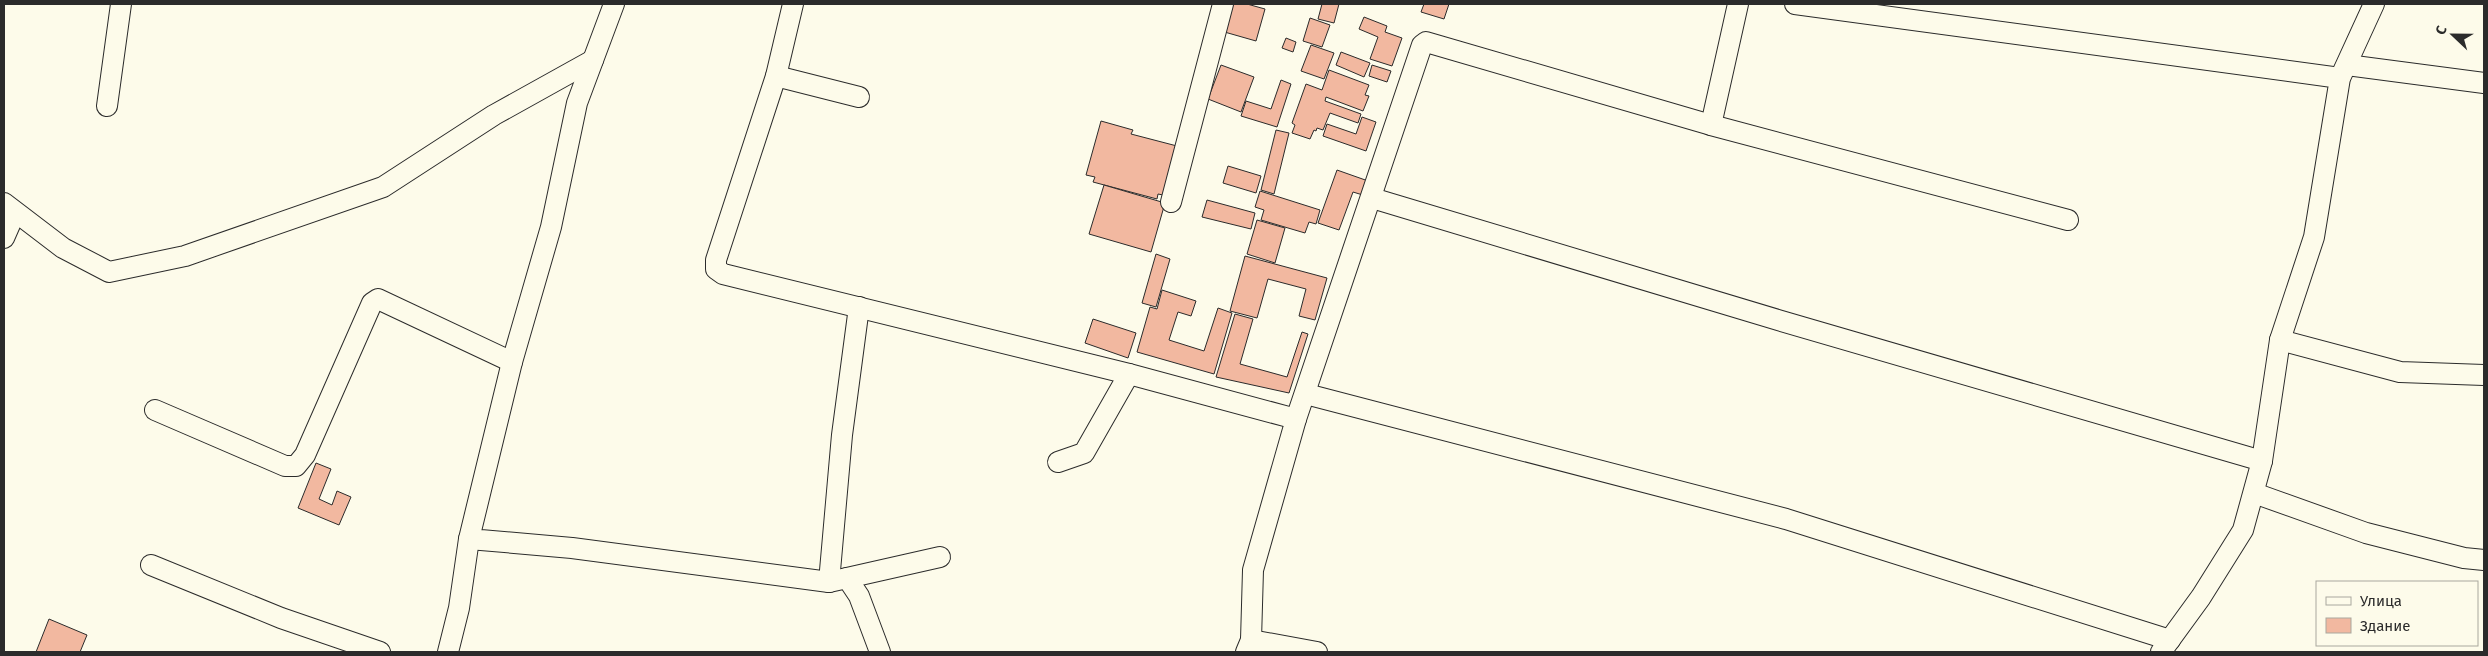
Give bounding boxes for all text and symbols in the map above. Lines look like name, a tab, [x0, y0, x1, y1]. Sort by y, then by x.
north arrow	[2428, 10, 2478, 60]
text: С	[2432, 23, 2451, 37]
legend	[2316, 581, 2478, 646]
text: Улица	[2360, 592, 2402, 610]
text: Здание	[2360, 617, 2410, 635]

